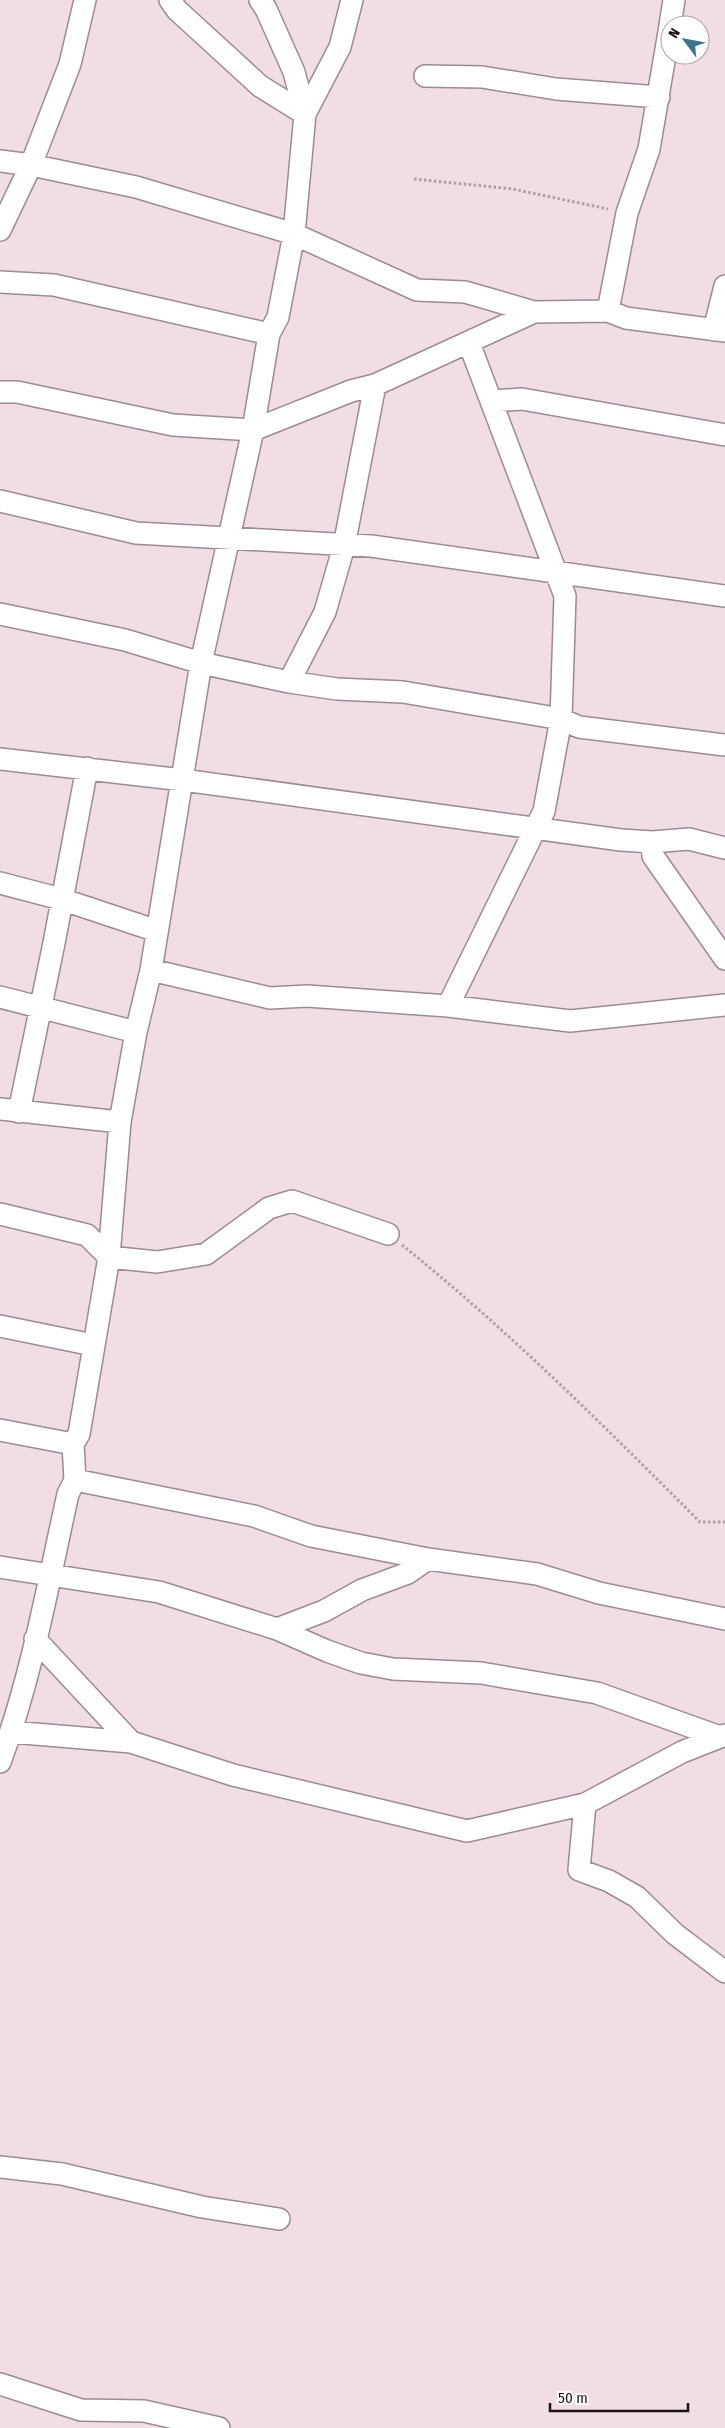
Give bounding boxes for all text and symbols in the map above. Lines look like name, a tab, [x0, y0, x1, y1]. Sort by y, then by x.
north arrow	[660, 15, 710, 65]
text: N	[665, 25, 684, 41]
scale bar	[550, 2380, 688, 2412]
text: 50 m	[558, 2389, 588, 2407]

